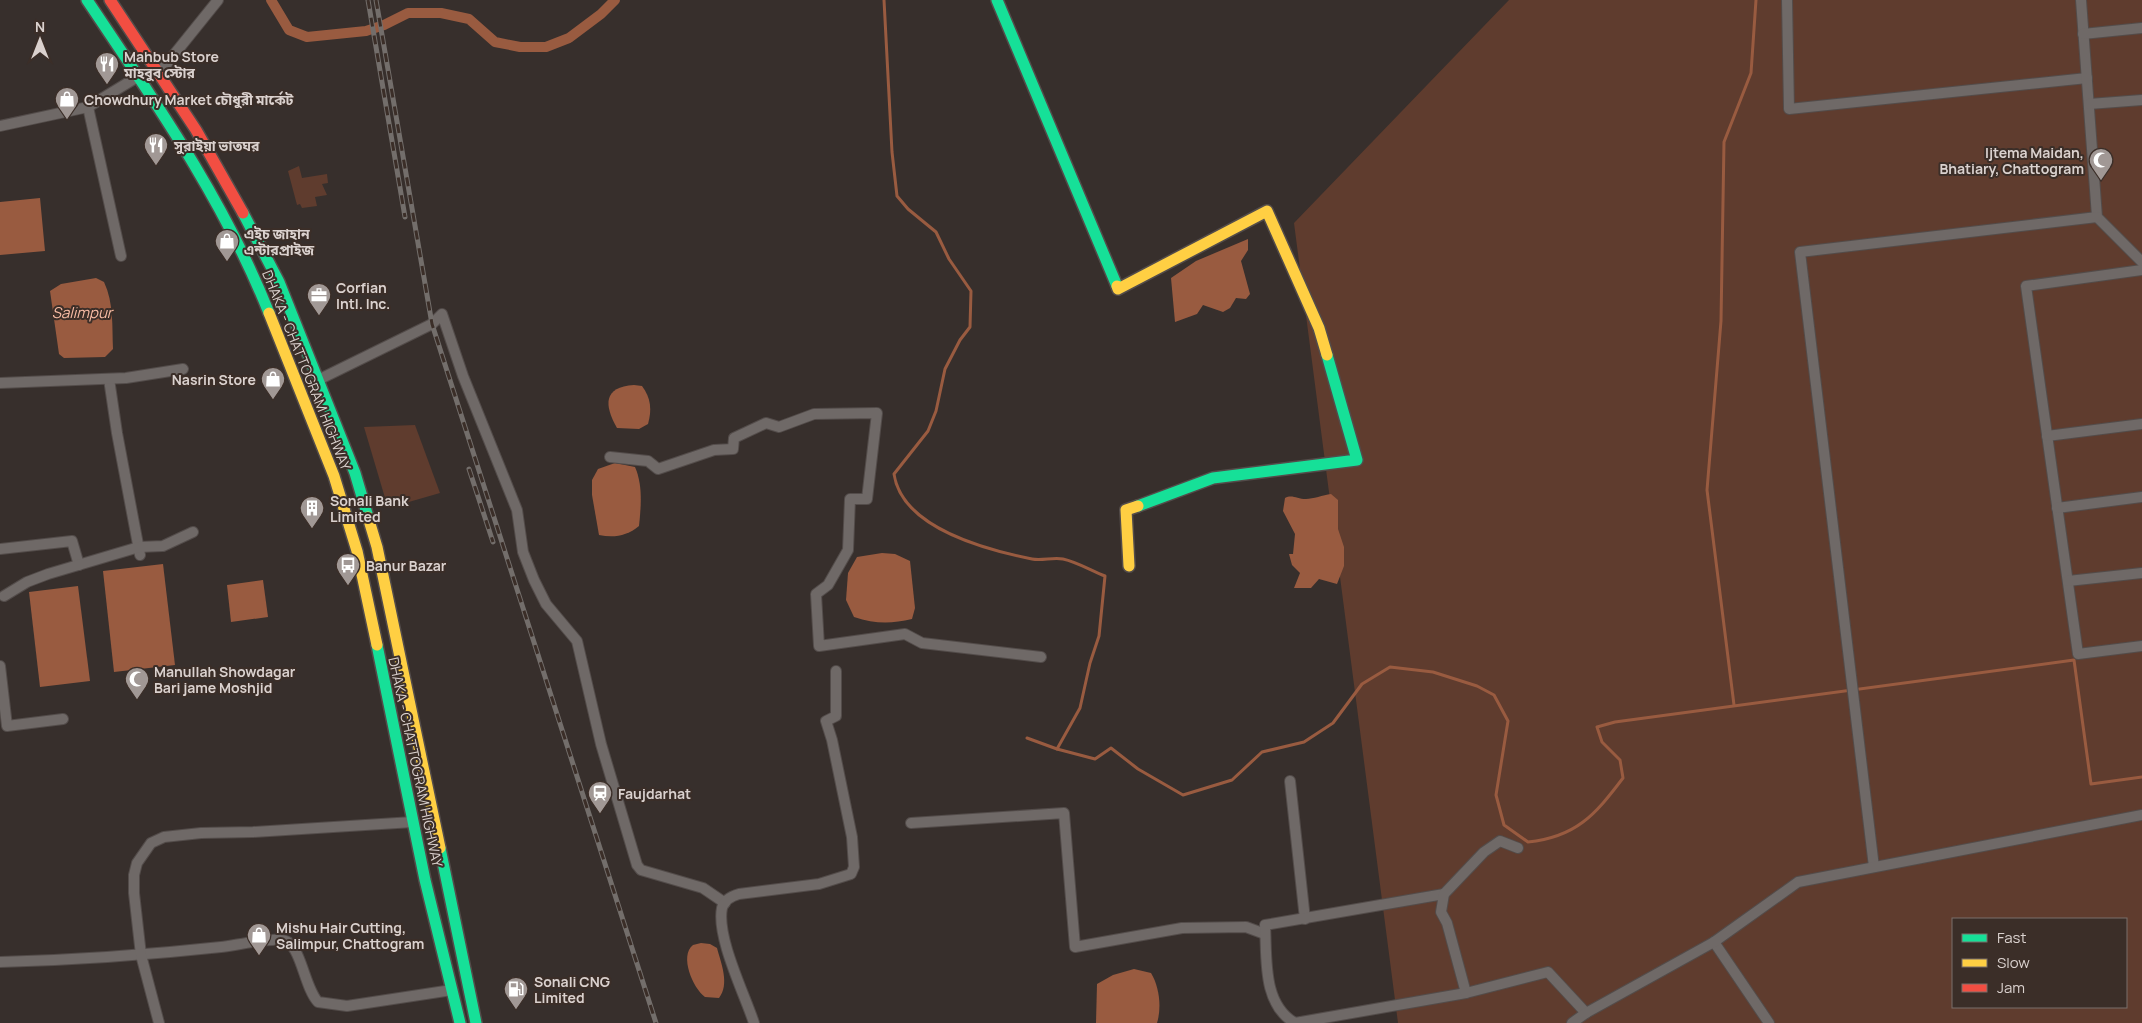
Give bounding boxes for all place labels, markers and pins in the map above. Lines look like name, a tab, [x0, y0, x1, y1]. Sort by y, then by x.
place label: Mahbub Store মাহবুব স্টোর	[123, 47, 219, 82]
restaurant icon: Mahbub Store মাহবুব স্টোর	[94, 51, 120, 85]
shop icon: Chowdhury Market চৌধুরী মার্কেট	[54, 86, 80, 120]
place label: Chowdhury Market চৌধুরী মার্কেট	[84, 90, 294, 109]
restaurant icon: সুরাইয়া ভাতঘর	[143, 132, 169, 166]
place label: সুরাইয়া ভাতঘর	[173, 136, 260, 155]
place label: Ijtema Maidan, Bhatiary, Chattogram	[1939, 143, 2084, 178]
mosque icon: Ijtema Maidan, Bhatiary, Chattogram	[2088, 147, 2114, 181]
place label: এইচ জাহান এন্টারপ্রাইজ	[244, 224, 314, 259]
shop icon: এইচ জাহান এন্টারপ্রাইজ	[214, 228, 240, 262]
place label: Corfian Intl. Inc.	[336, 278, 390, 313]
office icon: Corfian Intl. Inc.	[306, 282, 332, 316]
shop icon: Nasrin Store	[260, 366, 286, 400]
place label: Nasrin Store	[172, 370, 256, 389]
place label: Sonali Bank Limited	[330, 491, 409, 526]
building icon: Sonali Bank Limited	[299, 495, 325, 529]
bus stop icon: Banur Bazar	[335, 552, 361, 586]
place label: Banur Bazar	[366, 556, 447, 575]
place label: Manullah Showdagar Bari jame Moshjid	[154, 662, 296, 697]
mosque icon: Manullah Showdagar Bari jame Moshjid	[124, 666, 150, 700]
station icon: Faujdarhat	[587, 780, 613, 814]
place label: Faujdarhat	[618, 784, 691, 803]
place label: Mishu Hair Cutting, Salimpur, Chattogram	[276, 918, 424, 953]
shop icon: Mishu Hair Cutting, Salimpur, Chattogram	[246, 922, 272, 956]
place label: Sonali CNG Limited	[534, 972, 610, 1007]
fuel station icon: Sonali CNG Limited	[503, 976, 529, 1010]

